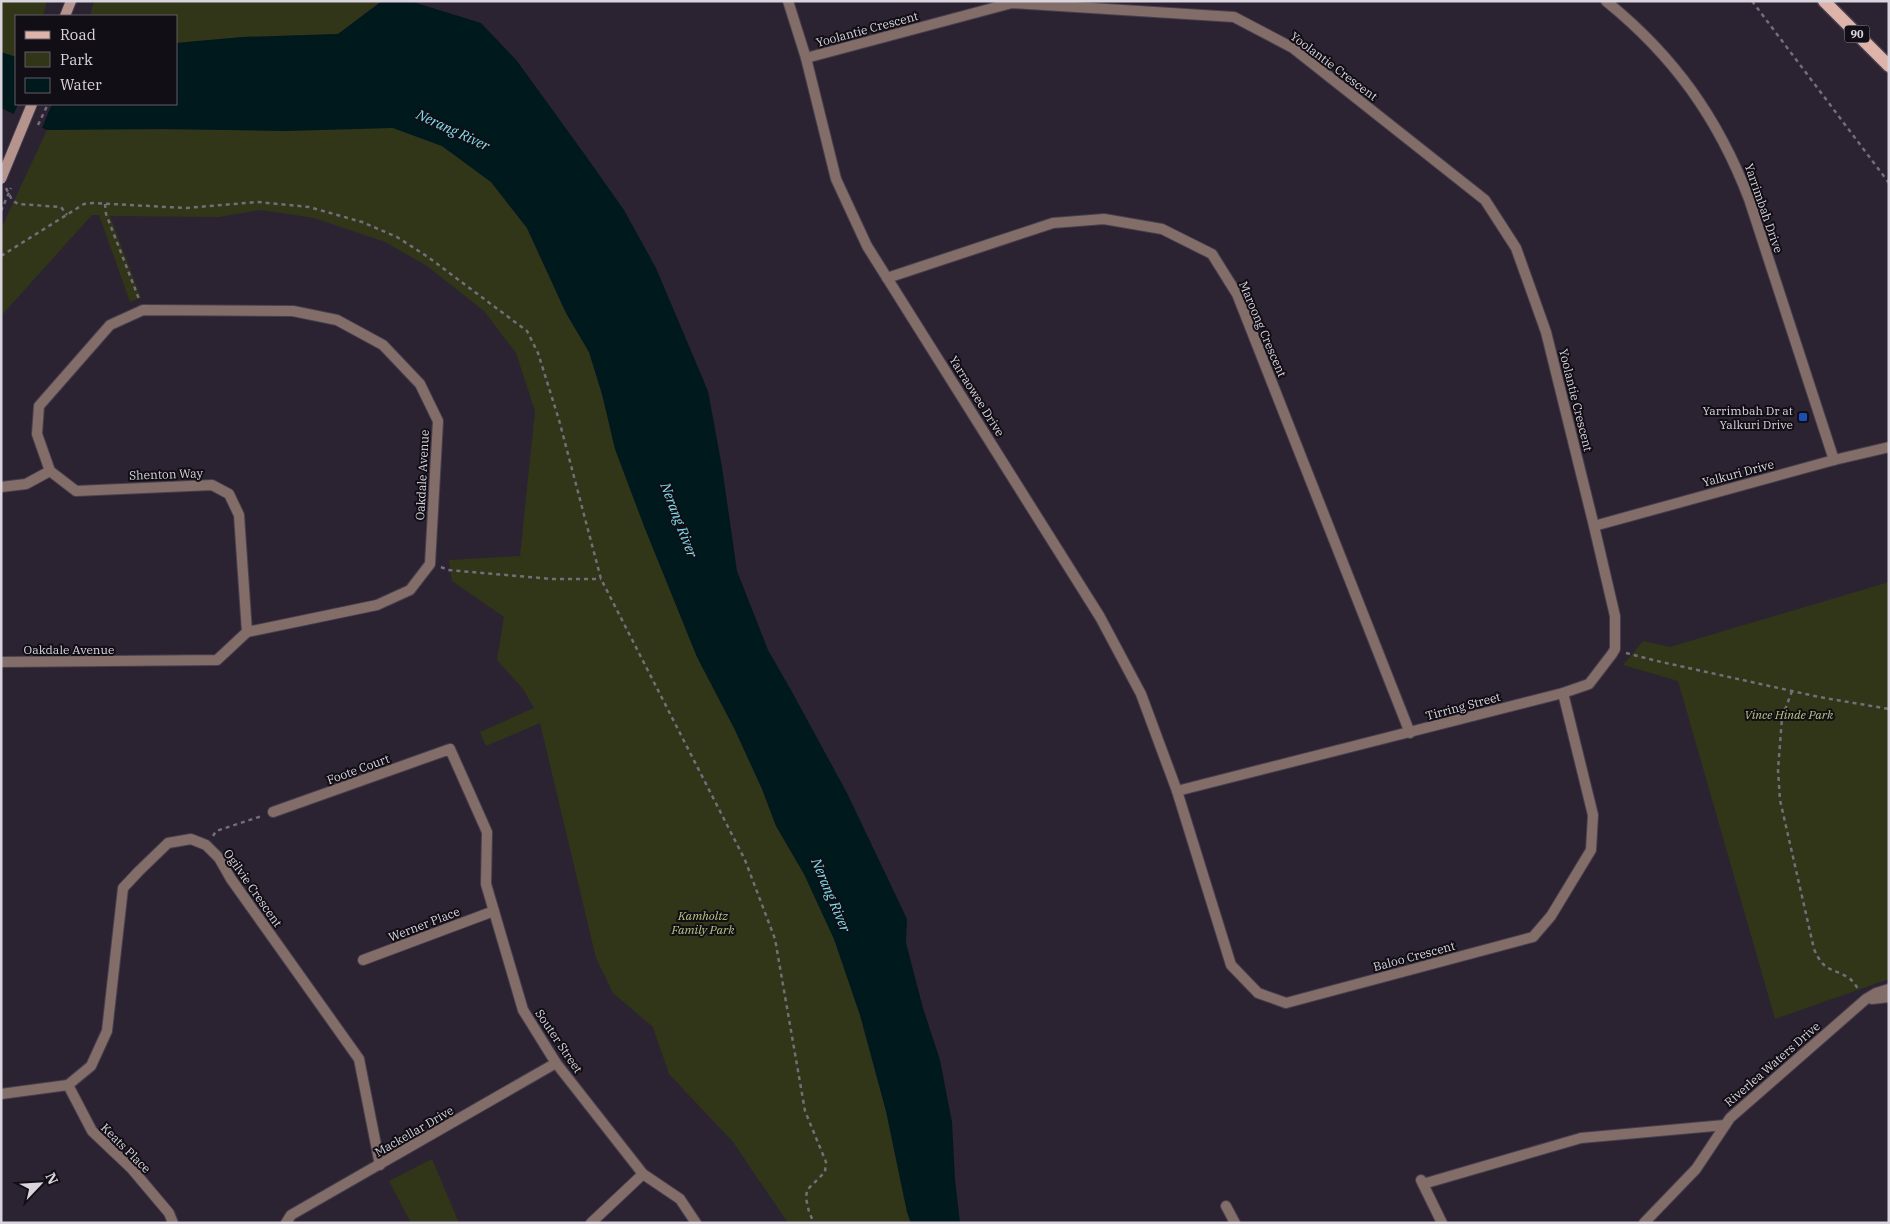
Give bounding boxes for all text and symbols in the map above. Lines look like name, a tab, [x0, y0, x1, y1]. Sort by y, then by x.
street label: Yoolantie Crescent	[814, 8, 920, 50]
legend	[15, 15, 178, 105]
text: Road	[60, 25, 96, 44]
road number: 90	[1844, 26, 1870, 42]
street label: Yoolantie Crescent	[1288, 28, 1380, 104]
text: Park	[60, 50, 93, 69]
text: Water	[60, 75, 102, 94]
water label: Nerang River	[413, 105, 493, 155]
street label: Yarrimbah Drive	[1742, 161, 1786, 255]
street label: Maroong Crescent	[1236, 279, 1290, 379]
street label: Yoolantie Crescent	[1556, 347, 1596, 453]
street label: Yarraowee Drive	[946, 353, 1008, 439]
place label: Yarrimbah Dr at Yalkuri Drive	[1702, 403, 1793, 432]
marker: Yarrimbah Dr at Yalkuri Drive	[1797, 411, 1809, 423]
street label: Oakdale Avenue	[412, 429, 432, 521]
street label: Yalkuri Drive	[1701, 456, 1775, 490]
street label: Shenton Way	[129, 465, 204, 483]
water label: Nerang River	[656, 479, 702, 561]
street label: Oakdale Avenue	[24, 642, 114, 657]
street label: Tirring Street	[1424, 689, 1502, 723]
park label: Vince Hinde Park	[1745, 707, 1834, 722]
street label: Foote Court	[325, 751, 391, 787]
street label: Ogilvie Crescent	[221, 846, 285, 930]
water label: Nerang River	[807, 854, 855, 936]
street label: Werner Place	[386, 904, 462, 944]
park label: Kamholtz Family Park	[670, 908, 735, 937]
street label: Baloo Crescent	[1371, 938, 1457, 974]
street label: Souter Street	[532, 1006, 586, 1076]
street label: Riverlea Waters Drive	[1721, 1018, 1823, 1110]
street label: Mackellar Drive	[372, 1102, 456, 1160]
street label: Keats Place	[98, 1120, 154, 1176]
north arrow	[15, 1159, 65, 1209]
text: N	[41, 1170, 62, 1187]

